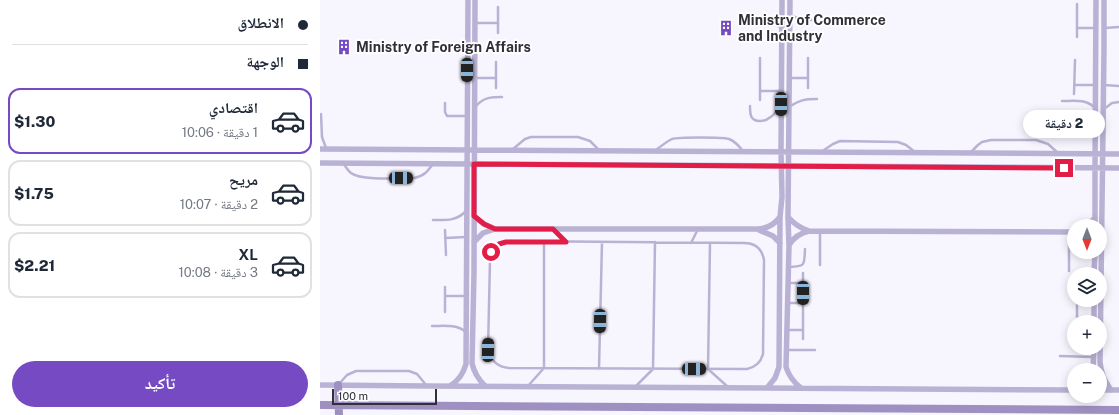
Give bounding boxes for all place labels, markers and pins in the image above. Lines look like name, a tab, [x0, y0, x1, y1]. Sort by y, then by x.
place label: Ministry of Commerce and Industry	[738, 12, 886, 44]
building icon: Ministry of Commerce and Industry	[717, 19, 735, 37]
building icon: Ministry of Foreign Affairs	[335, 38, 353, 56]
place label: Ministry of Foreign Affairs	[356, 39, 531, 55]

